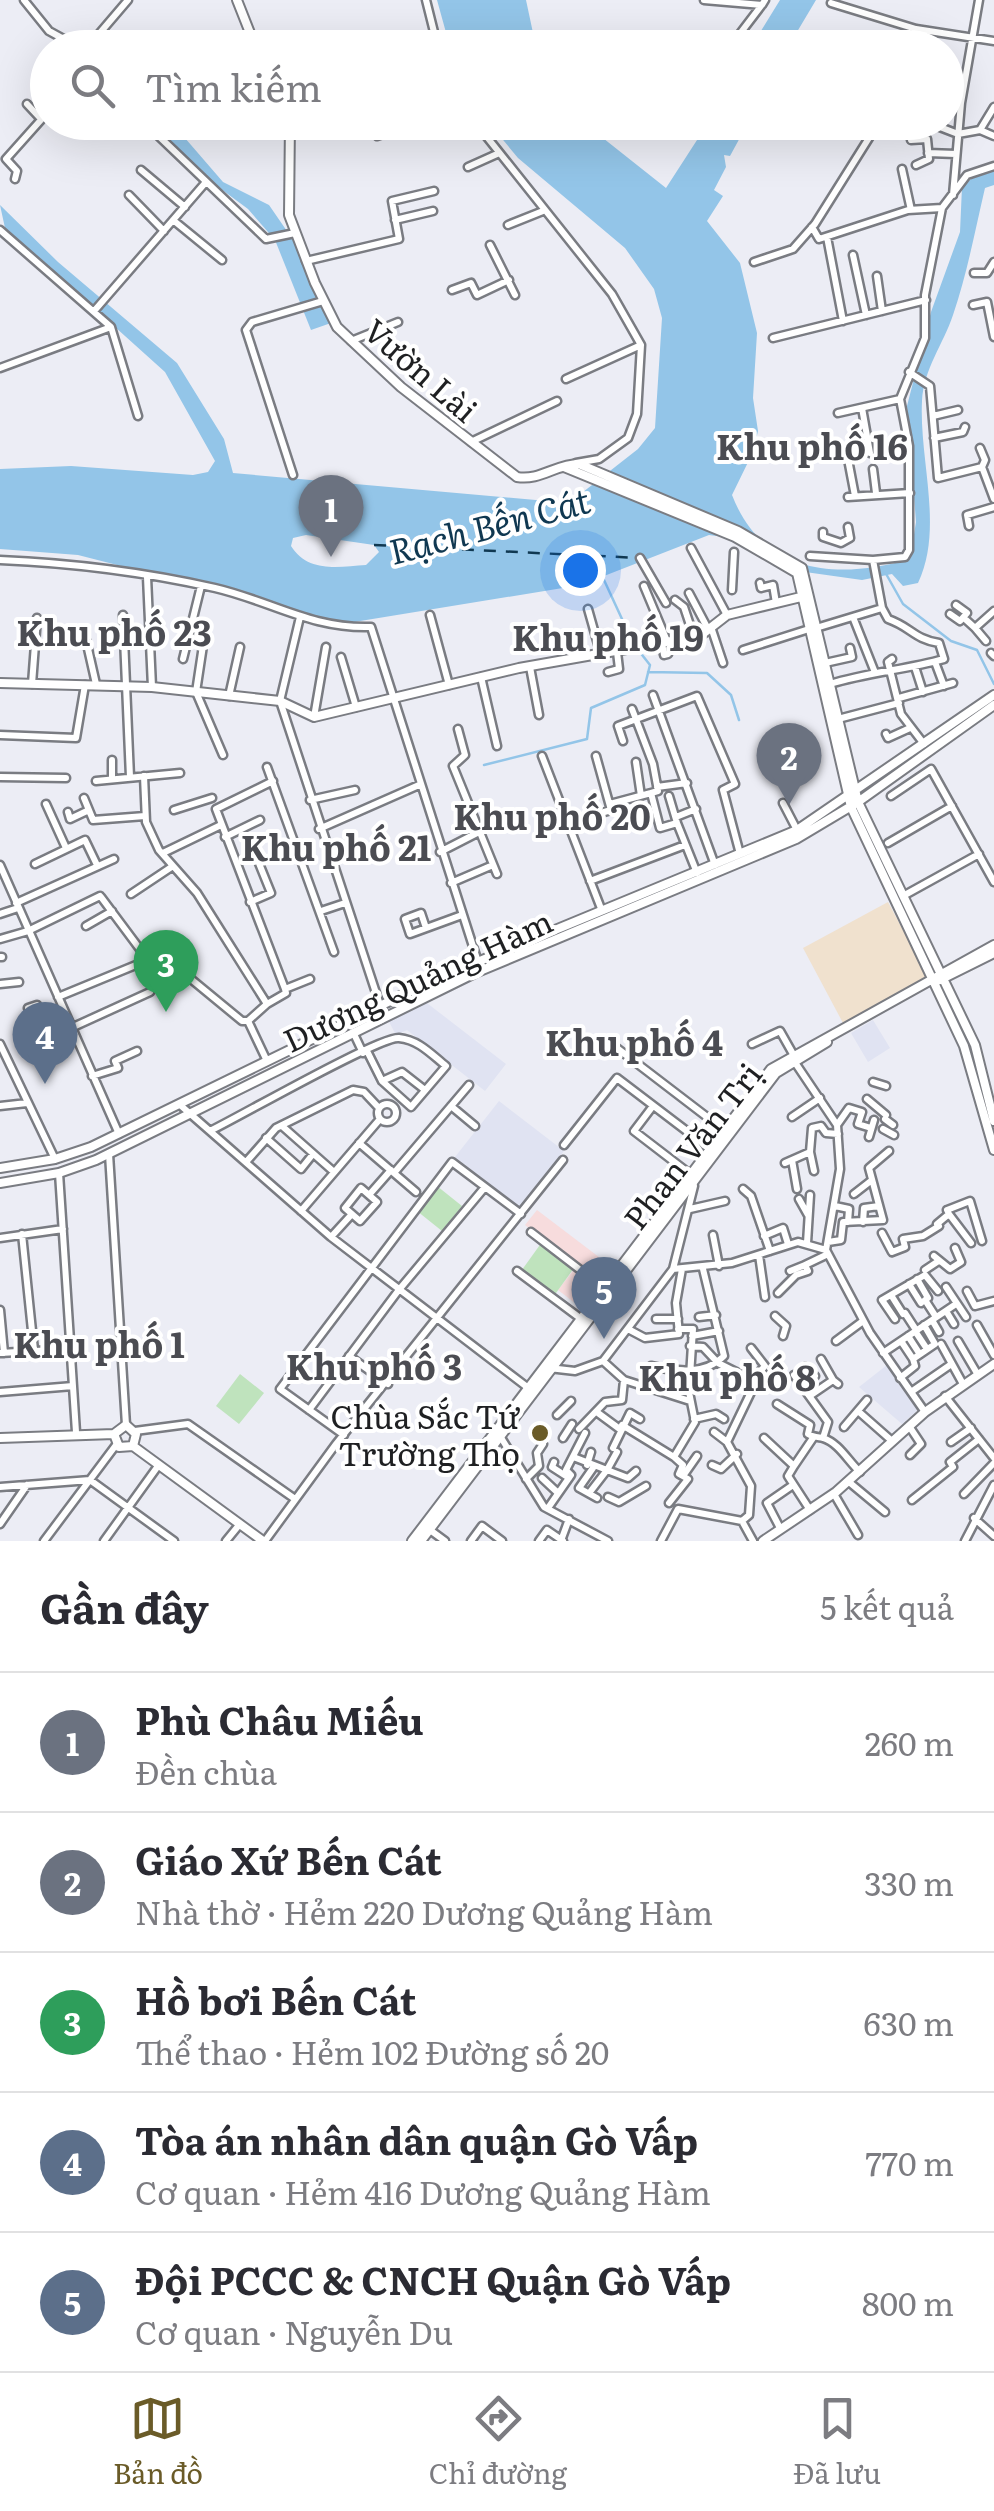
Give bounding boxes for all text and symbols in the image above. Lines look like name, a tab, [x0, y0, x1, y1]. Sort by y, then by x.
search box	[30, 30, 964, 140]
text: Tìm kiếm	[145, 57, 322, 114]
icon: search	[65, 58, 120, 113]
street label: Vườn Lài	[354, 306, 490, 432]
district label: Khu phố 16	[716, 419, 908, 471]
water label: Rạch Bến Cát	[382, 472, 596, 576]
pin: 1	[298, 474, 364, 557]
your location	[555, 545, 606, 596]
district label: Khu phố 23	[16, 605, 212, 657]
district label: Khu phố 19	[512, 610, 704, 662]
pin: 2	[756, 722, 822, 805]
district label: Khu phố 20	[453, 789, 651, 841]
district label: Khu phố 21	[241, 820, 431, 872]
street label: Dương Quảng Hàm	[275, 896, 559, 1062]
pin: 3	[134, 930, 198, 1012]
pin: 4	[12, 1002, 78, 1084]
district label: Khu phố 4	[545, 1015, 723, 1067]
street label: Phan Văn Trị	[610, 1051, 772, 1239]
pin: 5	[572, 1256, 636, 1339]
district label: Khu phố 1	[13, 1317, 185, 1369]
district label: Khu phố 3	[286, 1339, 462, 1391]
district label: Khu phố 8	[638, 1350, 816, 1402]
place label: Chùa Sắc Tứ Trường Thọ	[330, 1391, 520, 1476]
marker: Chùa Sắc Tứ Trường Thọ	[529, 1422, 551, 1444]
text: Gần đây	[40, 1575, 209, 1637]
text: 5 kết quả	[820, 1582, 954, 1630]
text: Phù Châu Miếu	[135, 1690, 424, 1747]
text: 1	[66, 1718, 79, 1766]
text: 260 m	[865, 1718, 954, 1766]
text: Đền chùa	[135, 1747, 277, 1795]
text: Giáo Xứ Bến Cát	[135, 1830, 442, 1887]
text: 2	[64, 1858, 81, 1906]
text: 330 m	[864, 1858, 954, 1906]
text: Nhà thờ · Hẻm 220 Dương Quảng Hàm	[135, 1887, 713, 1935]
text: Hồ bơi Bến Cát	[135, 1970, 416, 2027]
text: 3	[64, 1998, 81, 2046]
text: 630 m	[864, 1998, 954, 2046]
text: Thể thao · Hẻm 102 Đường số 20	[135, 2027, 609, 2075]
text: Tòa án nhân dân quận Gò Vấp	[135, 2110, 698, 2167]
text: 4	[63, 2138, 82, 2186]
text: 770 m	[866, 2138, 954, 2186]
text: Cơ quan · Hẻm 416 Dương Quảng Hàm	[135, 2167, 711, 2215]
text: Đội PCCC & CNCH Quận Gò Vấp	[135, 2250, 731, 2307]
text: 5	[64, 2278, 81, 2326]
text: 800 m	[862, 2278, 954, 2326]
text: Cơ quan · Nguyễn Du	[135, 2307, 453, 2355]
tab: Bản đồ	[113, 2391, 203, 2493]
tab: Chỉ đường	[429, 2391, 567, 2493]
tab: Đã lưu	[793, 2391, 881, 2493]

